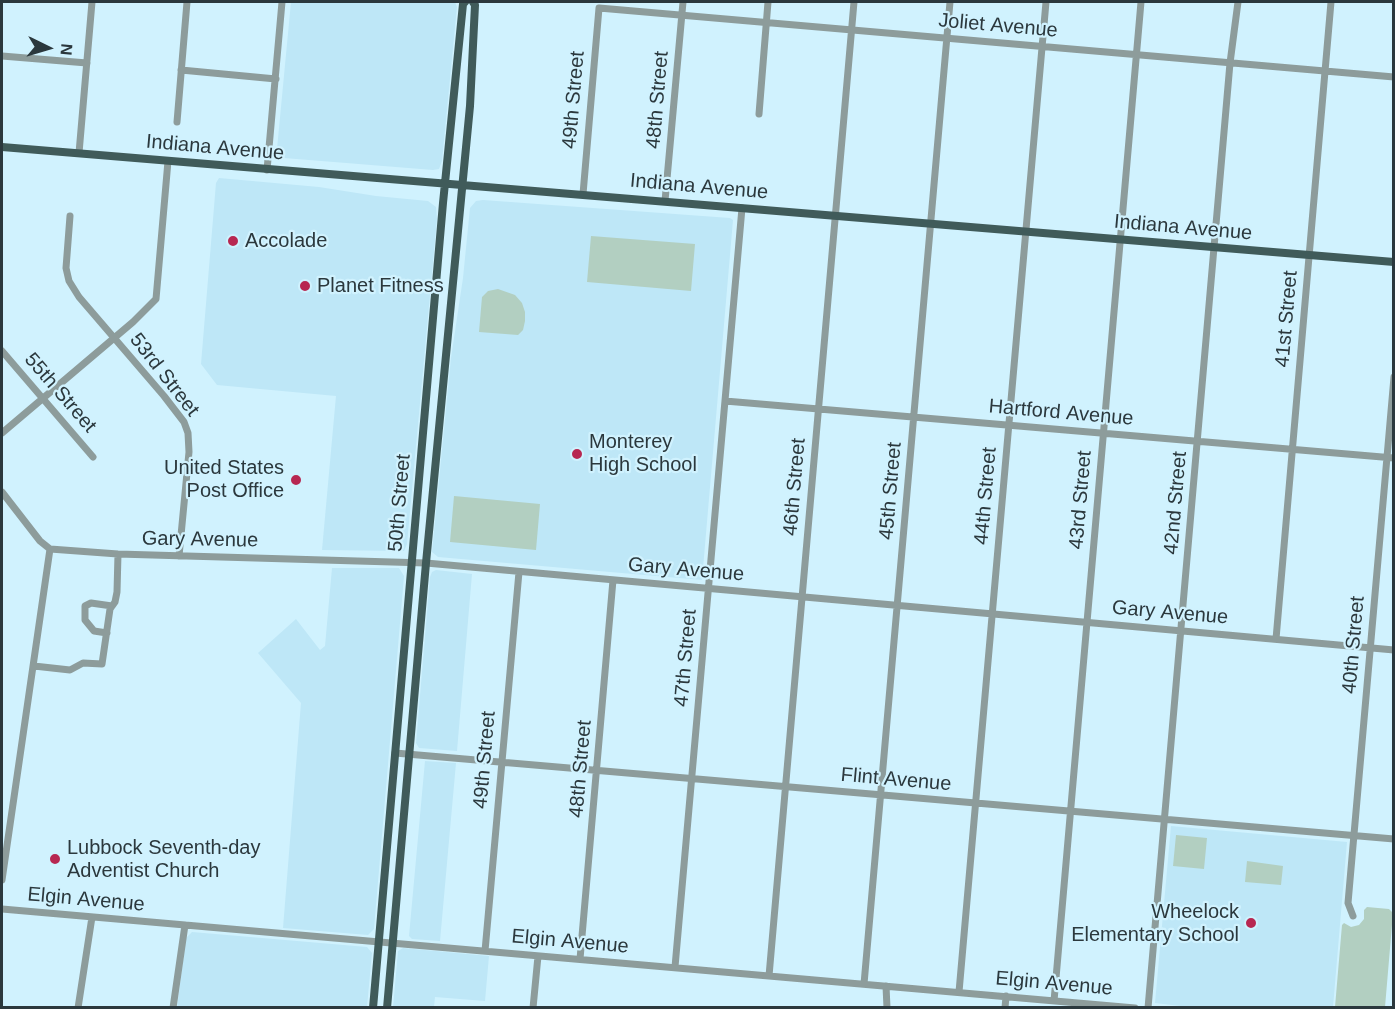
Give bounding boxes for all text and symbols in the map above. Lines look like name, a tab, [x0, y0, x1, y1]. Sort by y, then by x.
street label: Joliet Avenue	[937, 9, 1059, 43]
north arrow	[18, 18, 78, 78]
text: N	[57, 43, 75, 56]
street label: 49th Street	[558, 50, 590, 150]
street label: 48th Street	[642, 50, 674, 150]
street label: Indiana Avenue	[145, 130, 285, 166]
street label: Indiana Avenue	[629, 169, 769, 205]
street label: Indiana Avenue	[1113, 210, 1253, 246]
place label: Accolade	[245, 229, 327, 253]
marker: Accolade	[226, 234, 240, 248]
street label: 41st Street	[1271, 270, 1303, 368]
place label: Planet Fitness	[317, 274, 444, 298]
marker: Planet Fitness	[298, 279, 312, 293]
street label: 53rd Street	[124, 329, 204, 421]
street label: 55th Street	[19, 348, 101, 438]
street label: Hartford Avenue	[988, 395, 1134, 431]
place label: Monterey High School	[589, 430, 697, 477]
street label: 46th Street	[779, 437, 811, 537]
street label: 45th Street	[875, 441, 907, 541]
street label: 44th Street	[970, 446, 1002, 546]
marker: Monterey High School	[570, 447, 584, 461]
street label: 43rd Street	[1065, 450, 1097, 550]
street label: 42nd Street	[1160, 450, 1192, 556]
street label: 50th Street	[384, 453, 416, 553]
place label: United States Post Office	[164, 456, 284, 503]
marker: United States Post Office	[289, 473, 303, 487]
street label: Gary Avenue	[142, 527, 258, 553]
street label: Gary Avenue	[627, 553, 745, 587]
street label: 40th Street	[1338, 595, 1370, 695]
street label: Gary Avenue	[1111, 596, 1229, 630]
street label: 47th Street	[670, 608, 702, 708]
street label: 49th Street	[469, 710, 501, 810]
street label: 48th Street	[565, 719, 597, 819]
street label: Flint Avenue	[840, 763, 952, 797]
place label: Lubbock Seventh-day Adventist Church	[67, 836, 260, 883]
marker: Lubbock Seventh-day Adventist Church	[48, 852, 62, 866]
street label: Elgin Avenue	[26, 883, 146, 917]
place label: Wheelock Elementary School	[1071, 900, 1239, 947]
marker: Wheelock Elementary School	[1244, 916, 1258, 930]
street label: Elgin Avenue	[510, 925, 630, 959]
street label: Elgin Avenue	[994, 967, 1114, 1001]

